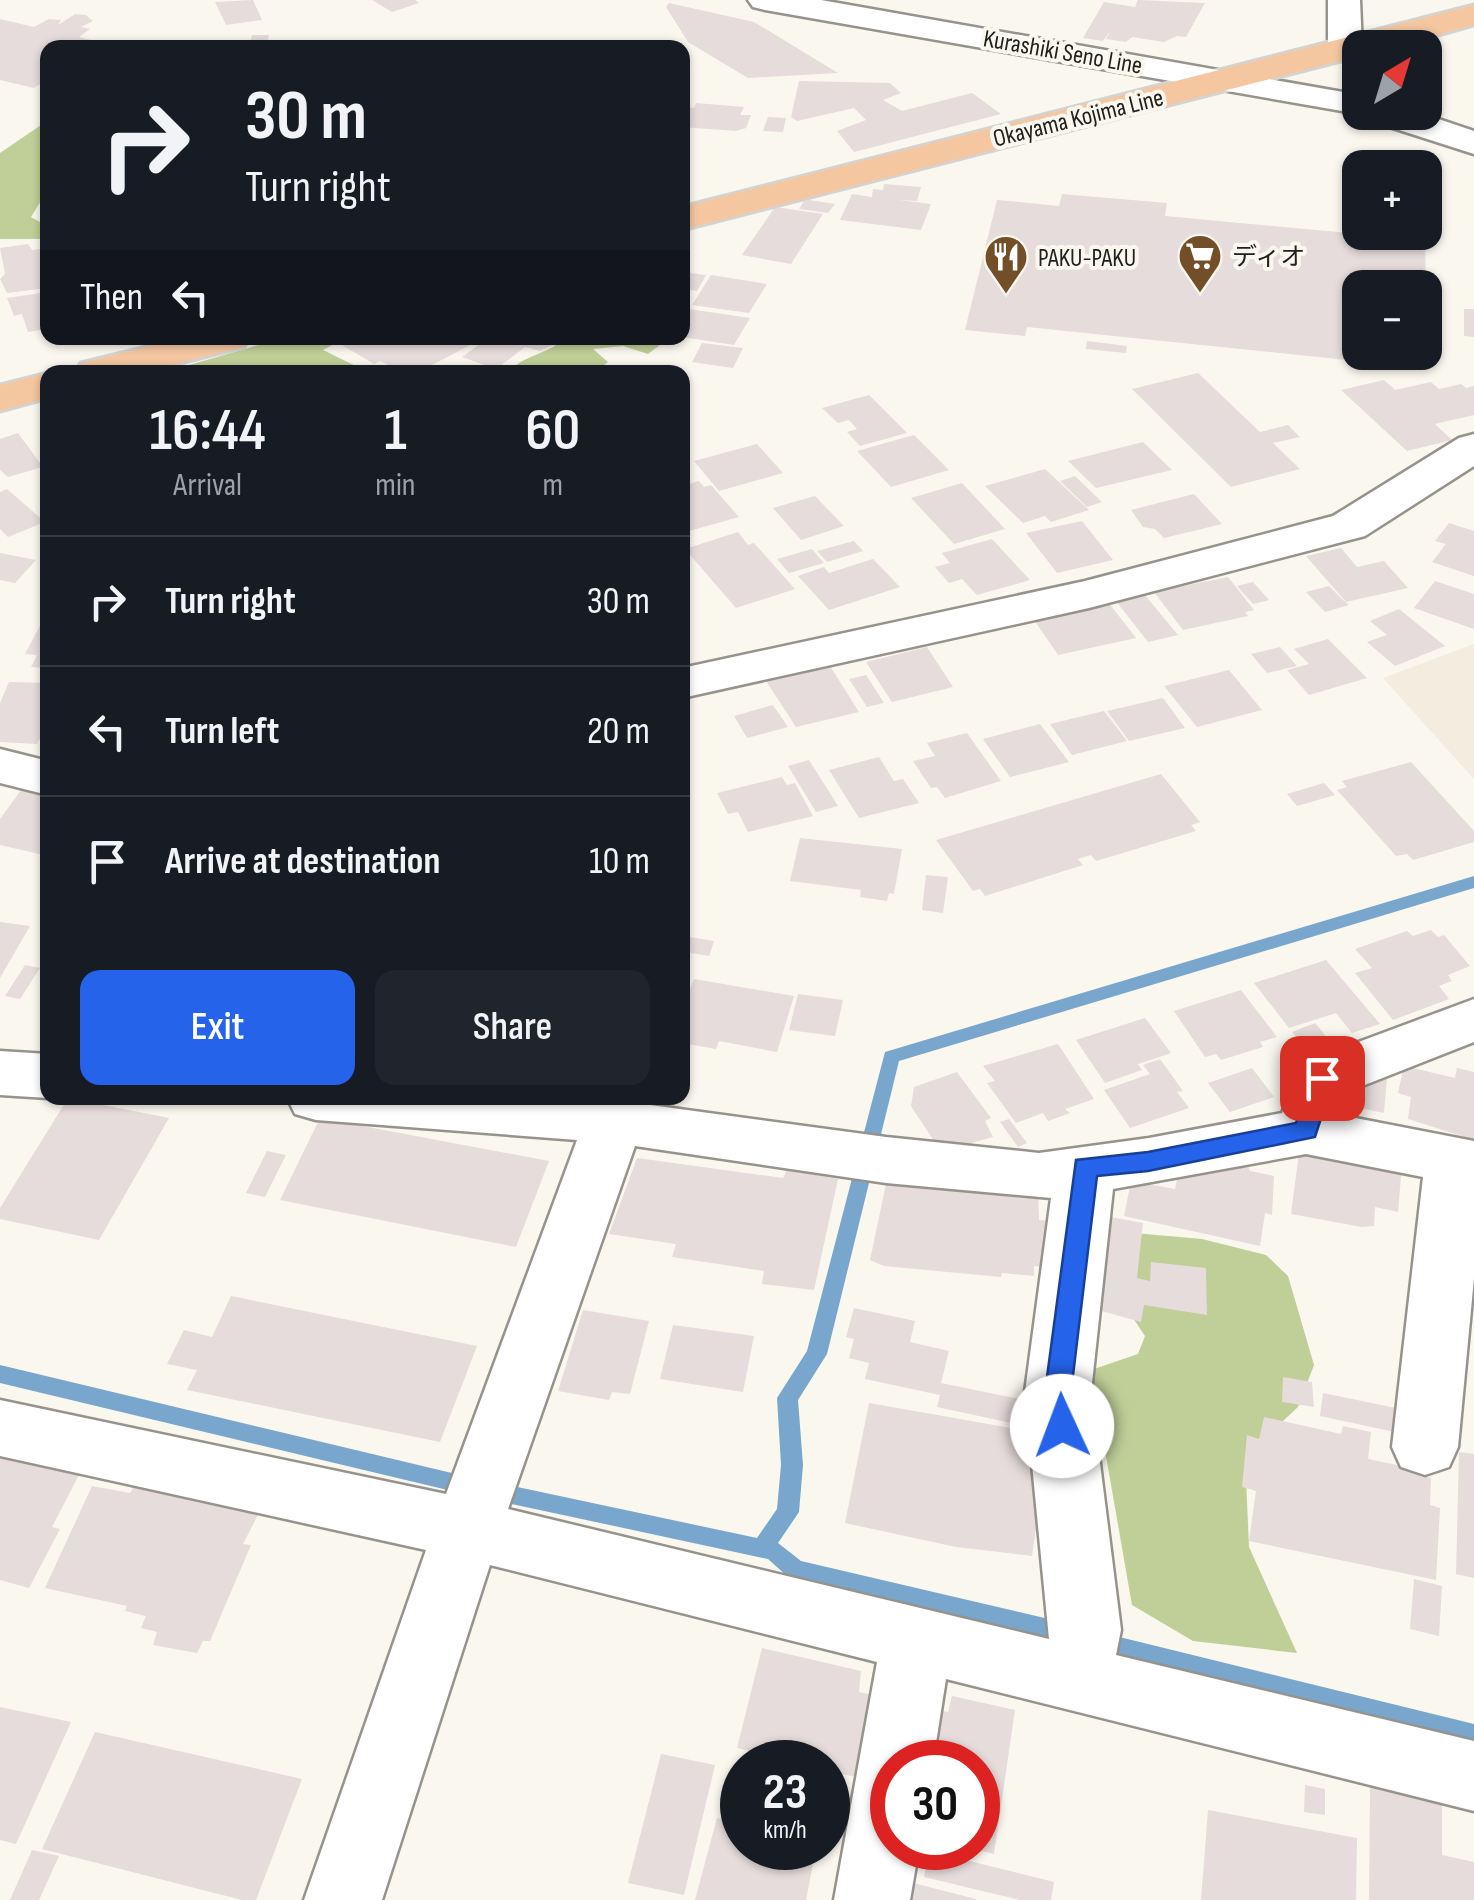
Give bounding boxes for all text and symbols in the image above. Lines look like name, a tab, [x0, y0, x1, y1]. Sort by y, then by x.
street label: Kurashiki Seno Line	[981, 23, 1145, 82]
north arrow	[1342, 30, 1442, 130]
map controls	[1342, 30, 1442, 370]
text: 30 m	[245, 75, 367, 159]
icon: right	[80, 80, 210, 210]
street label: Okayama Kojima Line	[990, 82, 1167, 155]
button: +	[1342, 150, 1442, 250]
text: Turn right	[245, 160, 391, 215]
supermarket icon: ディオ	[1177, 233, 1223, 294]
restaurant icon: PAKU-PAKU	[983, 234, 1029, 295]
place label: ディオ	[1232, 242, 1305, 273]
place label: PAKU-PAKU	[1038, 243, 1136, 274]
icon: left	[163, 270, 218, 325]
button: −	[1342, 270, 1442, 370]
text: Then	[80, 275, 143, 320]
text: 16:44	[150, 395, 266, 467]
text: 1	[384, 395, 407, 467]
text: 60	[525, 395, 580, 467]
text: Arrival	[173, 466, 242, 505]
text: min	[375, 466, 416, 505]
text: m	[542, 466, 563, 505]
icon: right	[80, 574, 135, 629]
text: Turn right	[165, 579, 296, 624]
text: 30 m	[587, 579, 650, 624]
icon: left	[80, 704, 135, 759]
text: Turn left	[165, 709, 279, 754]
text: 20 m	[587, 709, 650, 754]
icon: arrive	[80, 834, 135, 889]
text: Arrive at destination	[165, 839, 440, 884]
text: 10 m	[589, 839, 650, 884]
button: Exit	[80, 970, 355, 1085]
button: Share	[375, 970, 650, 1085]
pin	[1280, 1036, 1365, 1121]
icon: arrive	[1295, 1051, 1350, 1106]
position arrow	[1010, 1374, 1114, 1478]
speed limit sign: 30	[870, 1740, 1000, 1870]
text: 23	[763, 1763, 807, 1823]
text: km/h	[763, 1815, 807, 1846]

